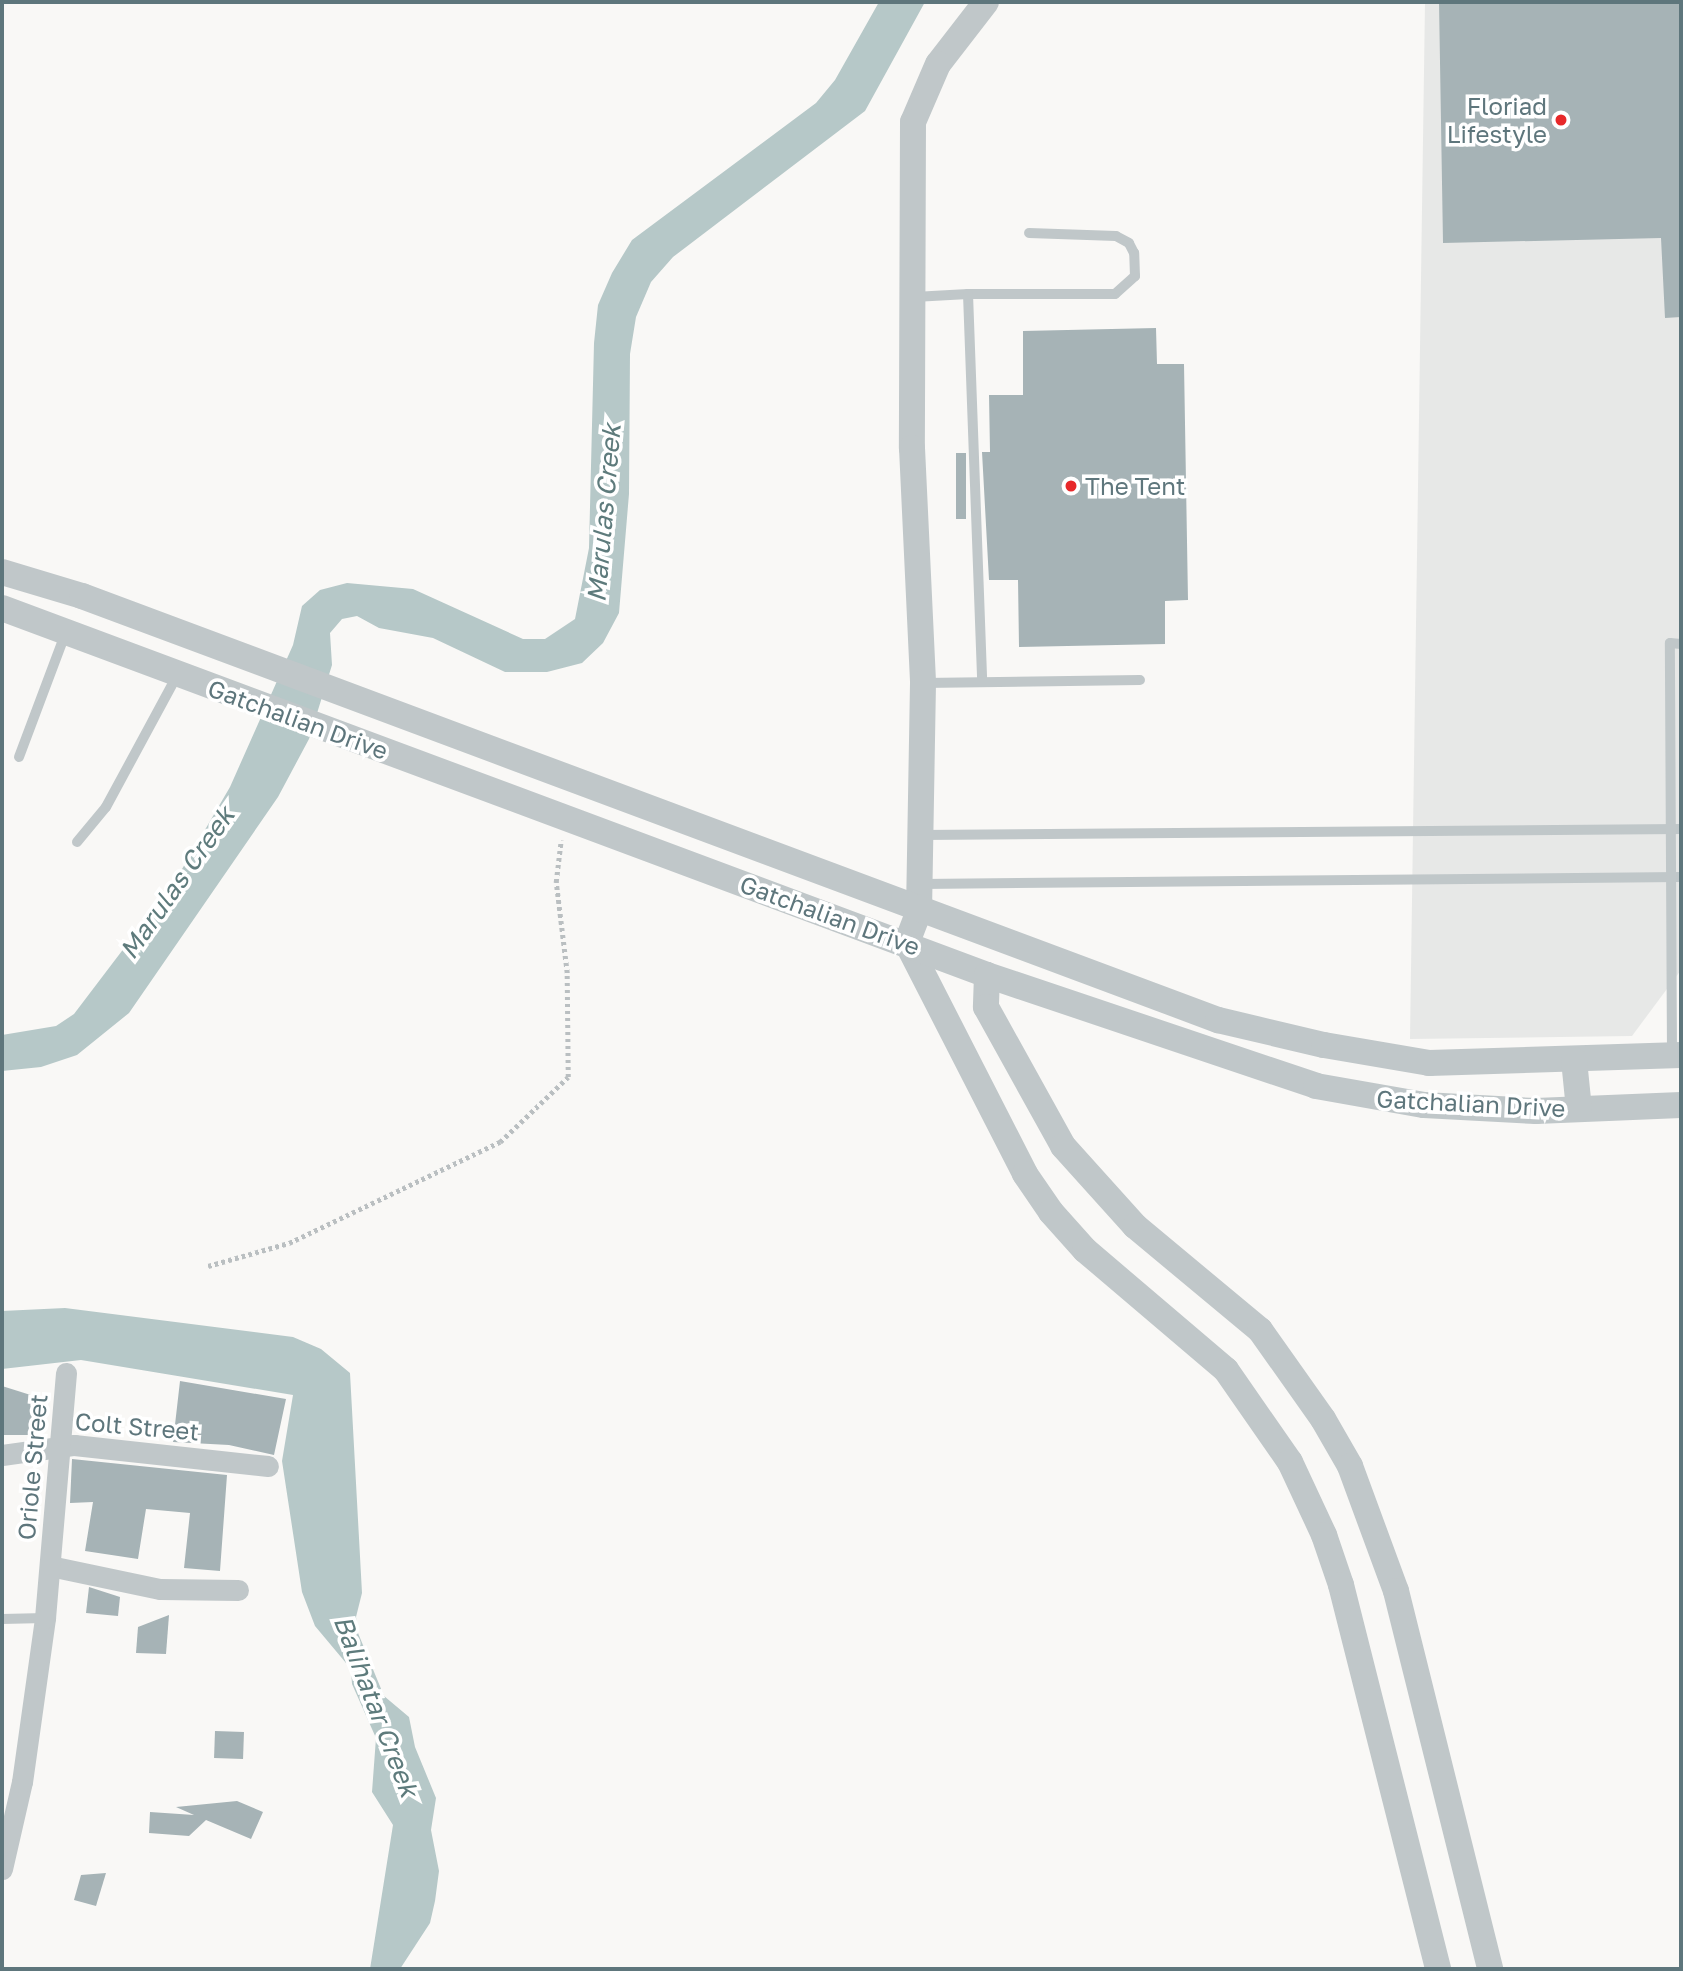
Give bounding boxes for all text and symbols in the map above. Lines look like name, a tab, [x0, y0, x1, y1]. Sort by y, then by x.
place label: Floriad Lifestyle	[1447, 92, 1547, 148]
marker: Floriad Lifestyle	[1553, 112, 1569, 128]
water label: Marulas Creek	[581, 423, 627, 603]
place label: The Tent	[1085, 472, 1185, 500]
marker: The Tent	[1063, 478, 1079, 494]
street label: Gatchalian Drive	[204, 673, 392, 765]
water label: Marulas Creek	[113, 801, 241, 965]
street label: Gatchalian Drive	[736, 869, 924, 961]
street label: Gatchalian Drive	[1376, 1084, 1566, 1122]
street label: Oriole Street	[11, 1393, 53, 1541]
street label: Colt Street	[74, 1406, 200, 1446]
water label: Balihatar Creek	[327, 1611, 425, 1801]

